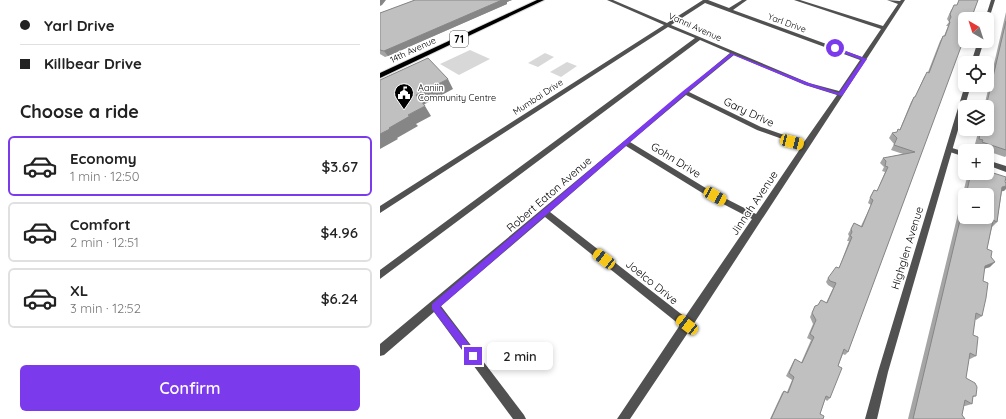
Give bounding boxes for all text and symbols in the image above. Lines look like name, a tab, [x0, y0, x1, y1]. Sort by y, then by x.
street label: Vanni Avenue	[667, 10, 723, 43]
street label: Yarl Drive	[767, 11, 808, 35]
north arrow	[958, 12, 994, 48]
map controls	[958, 12, 994, 224]
text: Yarl Drive	[44, 16, 115, 35]
road number: 71	[450, 31, 468, 47]
street label: 14th Avenue	[388, 34, 437, 65]
route start	[826, 39, 844, 57]
text: Killbear Drive	[44, 54, 142, 73]
button: locate	[958, 56, 994, 92]
street label: Mumbai Drive	[511, 76, 565, 117]
public building icon: Aaniin Community Centre	[393, 82, 415, 110]
place label: Aaniin Community Centre	[418, 82, 496, 103]
street label: Gary Drive	[721, 94, 777, 130]
text: Choose a ride	[20, 100, 139, 123]
button: layers	[958, 100, 994, 136]
car	[779, 133, 805, 151]
street label: Gohn Drive	[648, 139, 704, 181]
button: +	[958, 144, 994, 180]
icon: car	[22, 148, 58, 184]
text: Economy	[70, 149, 137, 168]
street label: Robert Eaton Avenue	[504, 153, 594, 235]
text: $3.67	[322, 157, 358, 176]
text: 1 min · 12:50	[70, 168, 139, 184]
street label: Jinnah Avenue	[727, 168, 781, 238]
car	[702, 185, 728, 207]
button: −	[958, 188, 994, 224]
street label: Highglen Avenue	[888, 205, 926, 291]
icon: car	[22, 214, 58, 250]
text: Comfort	[70, 215, 131, 234]
text: $4.96	[321, 223, 358, 242]
text: 2 min · 12:51	[70, 234, 139, 250]
car	[591, 247, 617, 271]
street label: Joelco Drive	[623, 257, 681, 307]
icon: car	[22, 280, 58, 316]
text: XL	[70, 281, 88, 300]
text: $6.24	[321, 289, 358, 308]
text: 3 min · 12:52	[70, 300, 141, 316]
car	[674, 313, 700, 337]
callout: 2 min	[487, 342, 553, 370]
route end	[464, 347, 482, 365]
text: 2 min	[503, 348, 537, 364]
button: Confirm	[20, 365, 360, 411]

